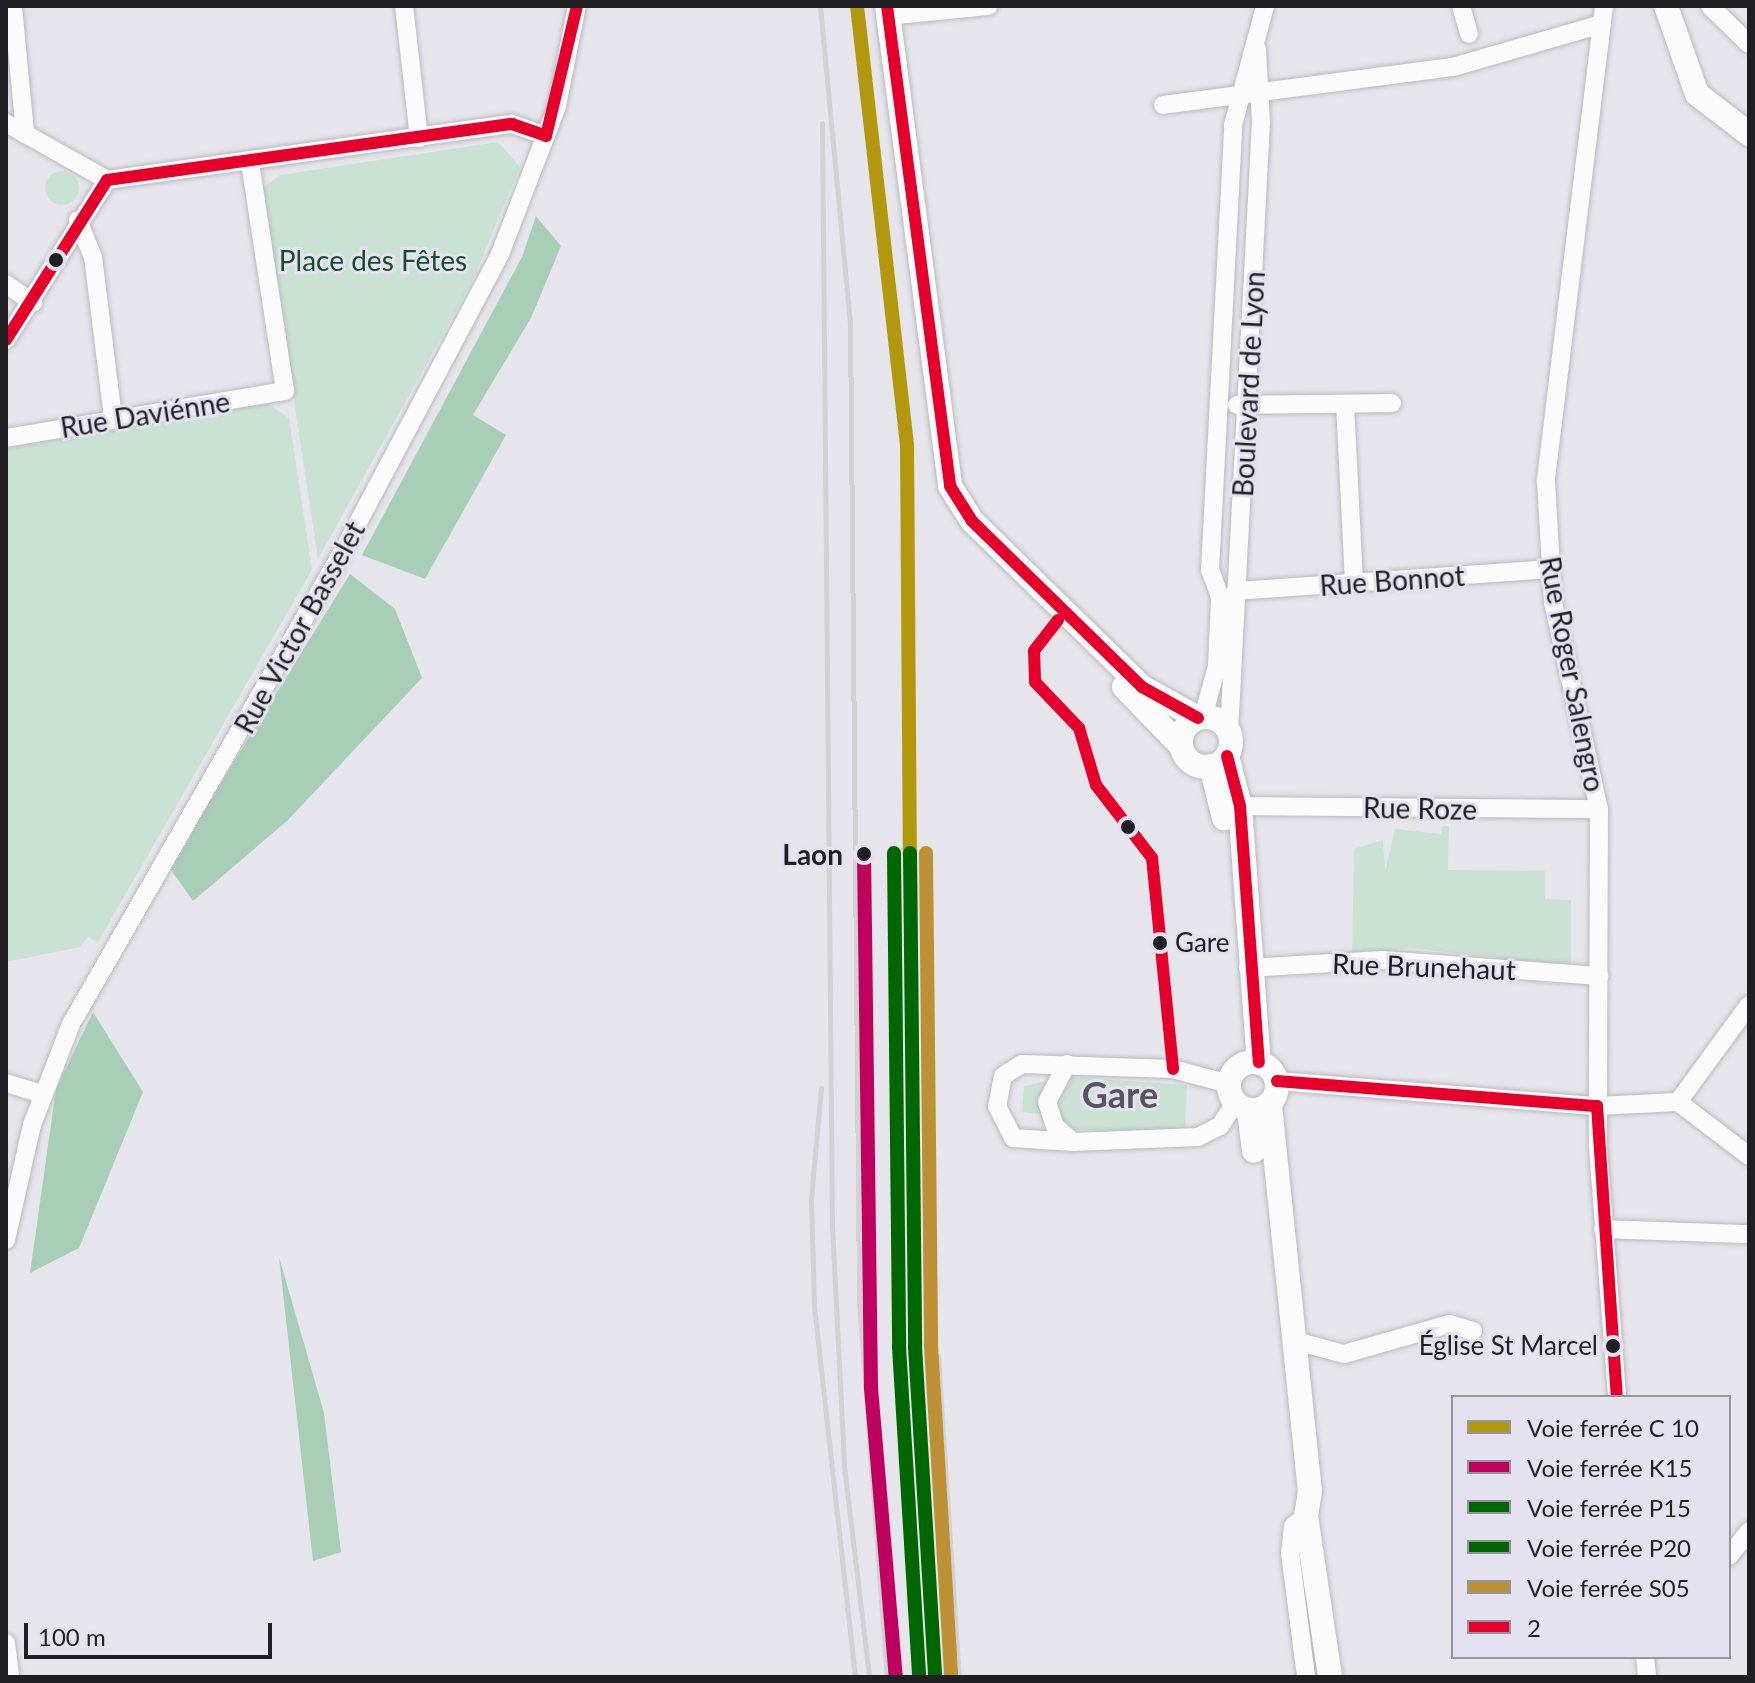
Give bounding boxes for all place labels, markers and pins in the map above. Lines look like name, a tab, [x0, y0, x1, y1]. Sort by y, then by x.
unlabelled marker	[48, 252, 64, 268]
unlabelled marker	[1120, 819, 1136, 835]
place label: Laon	[782, 837, 843, 871]
marker: Laon	[850, 840, 878, 868]
place label: Gare	[1175, 927, 1229, 959]
marker: Gare	[1152, 935, 1168, 951]
place label: Église St Marcel	[1419, 1330, 1598, 1362]
marker: Église St Marcel	[1605, 1338, 1621, 1354]

